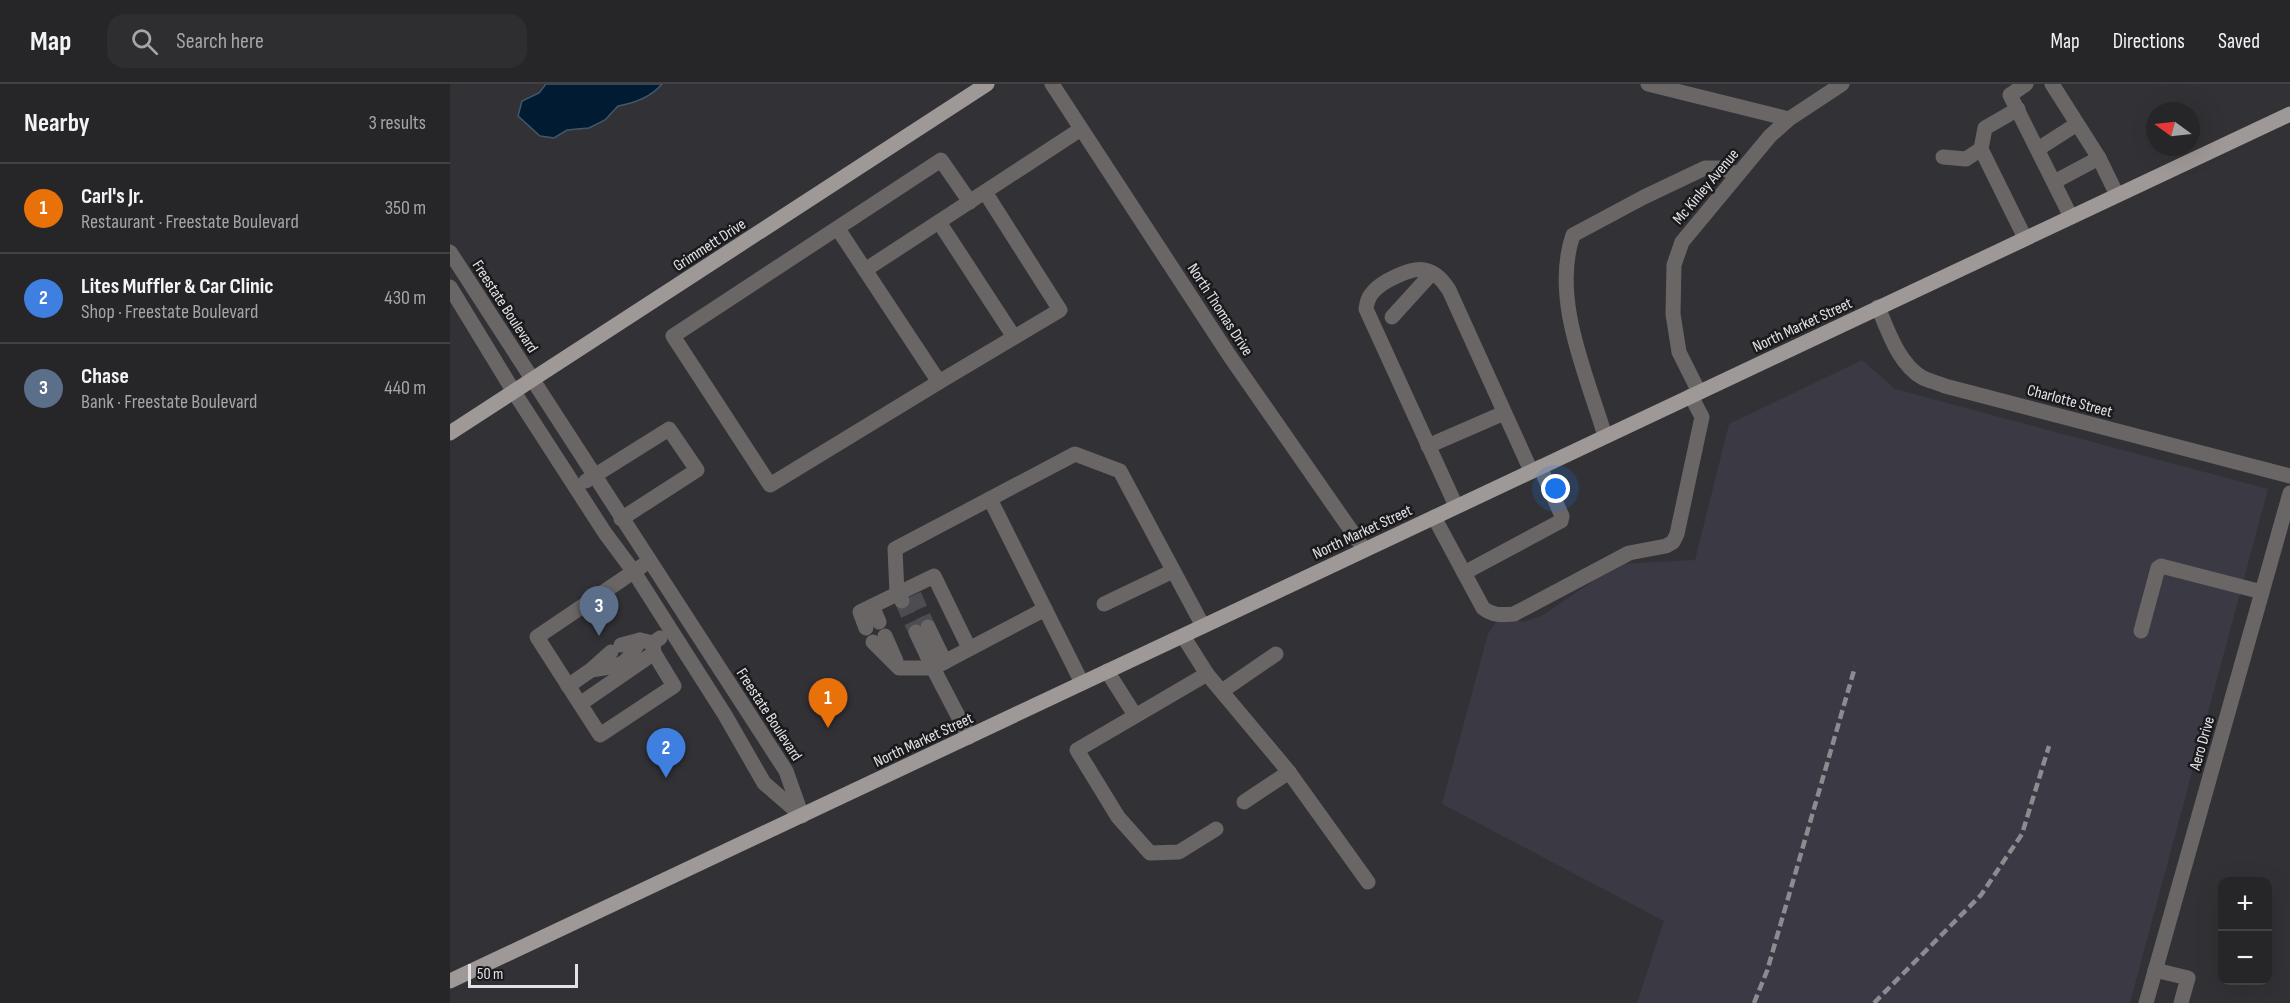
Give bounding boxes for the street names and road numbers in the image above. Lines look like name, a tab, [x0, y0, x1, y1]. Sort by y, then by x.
street label: Mc Kinley Avenue	[1669, 145, 1743, 229]
street label: Grimmett Drive	[670, 215, 750, 276]
street label: Freestate Boulevard	[468, 257, 542, 357]
street label: North Thomas Drive	[1183, 260, 1257, 360]
street label: North Market Street	[1750, 294, 1855, 357]
street label: Charlotte Street	[2025, 381, 2114, 422]
street label: North Market Street	[1310, 501, 1415, 564]
street label: Freestate Boulevard	[732, 665, 806, 765]
street label: North Market Street	[871, 709, 976, 772]
street label: Aero Drive	[2185, 714, 2219, 773]

